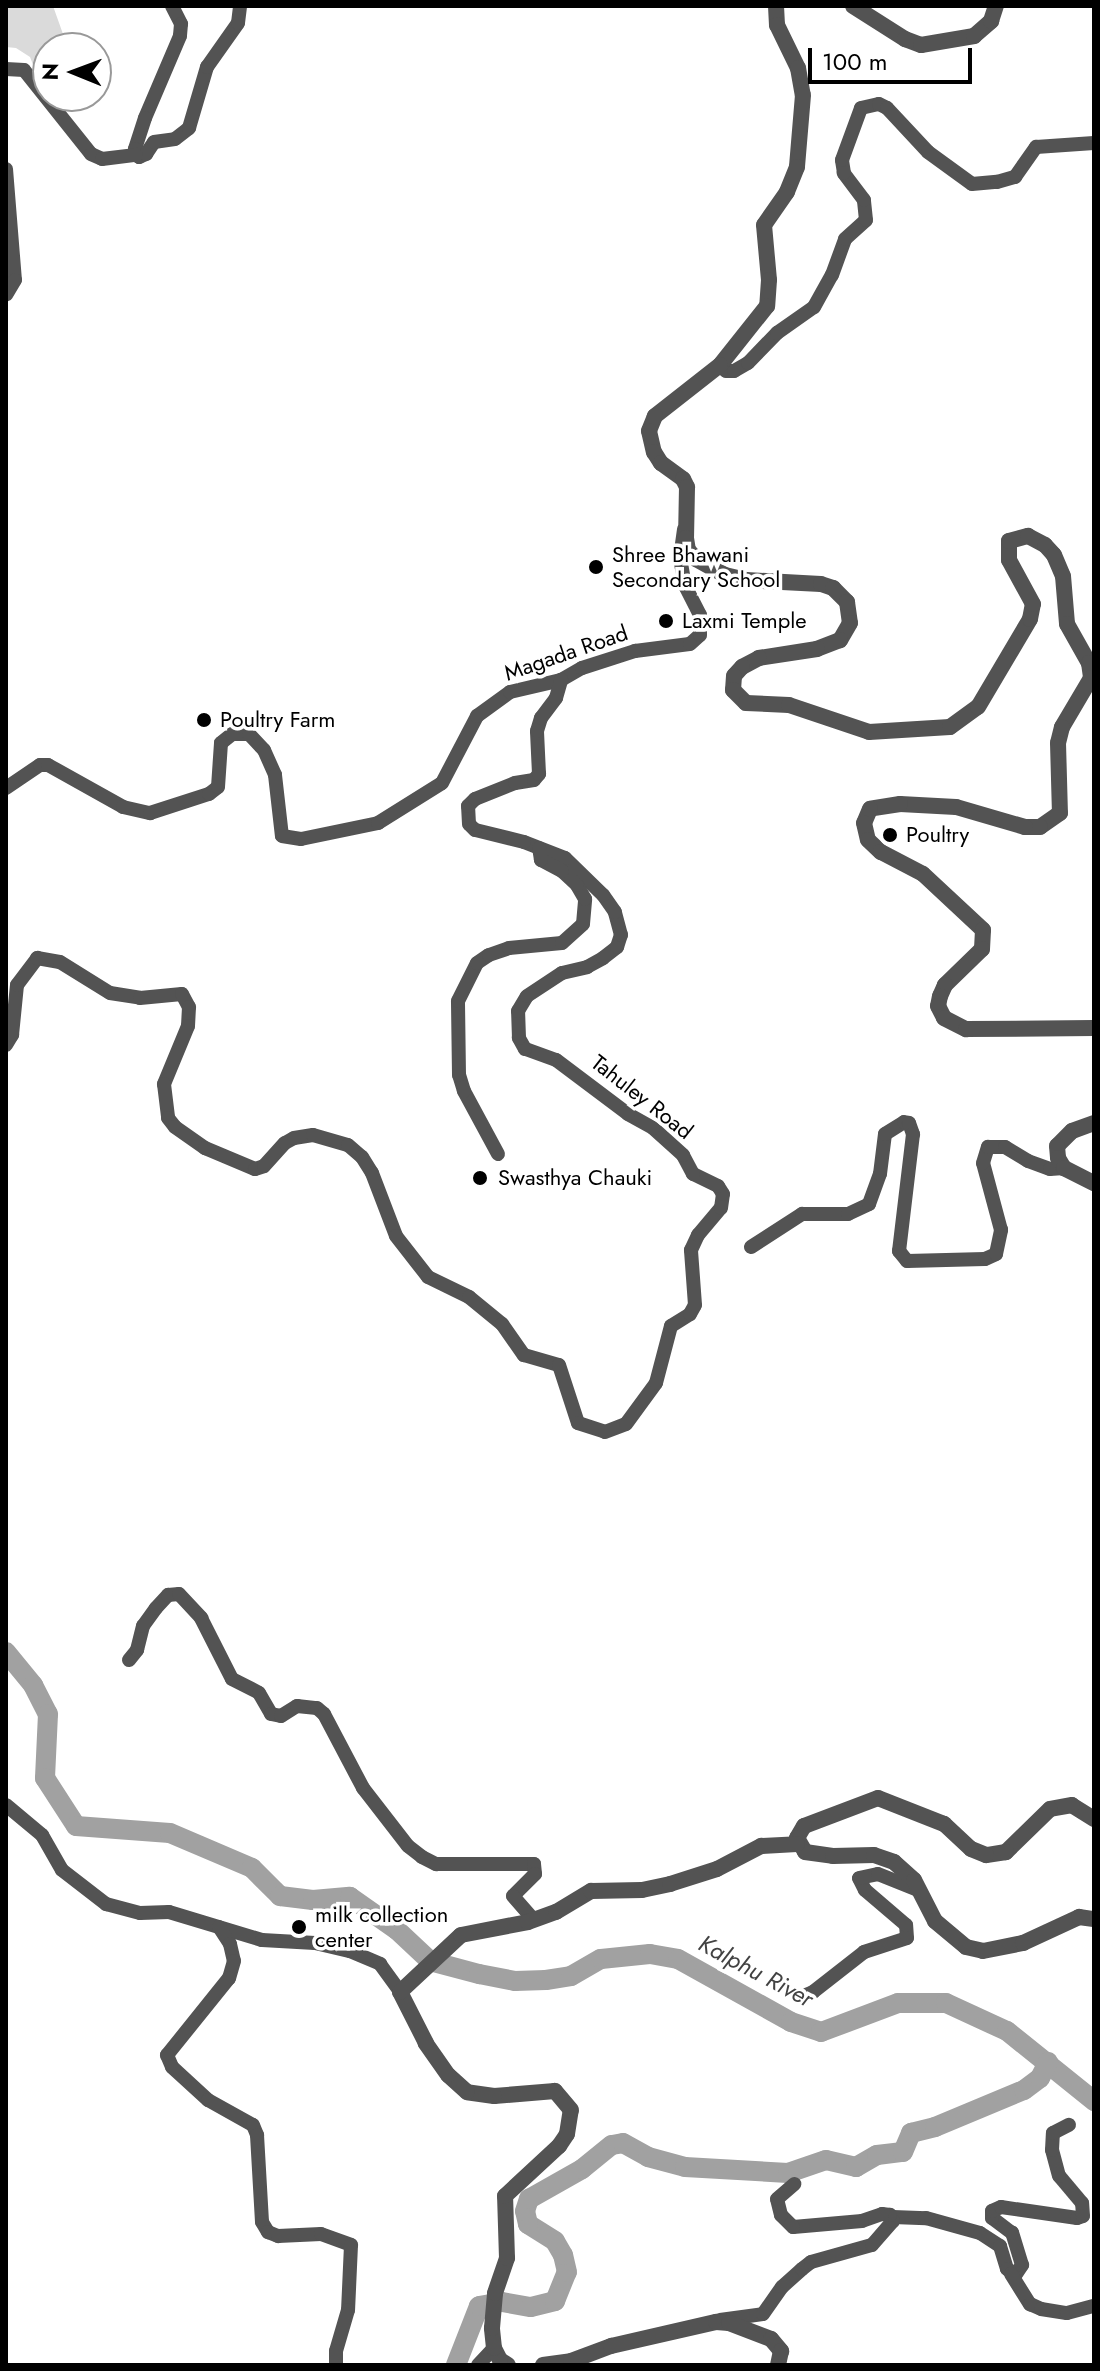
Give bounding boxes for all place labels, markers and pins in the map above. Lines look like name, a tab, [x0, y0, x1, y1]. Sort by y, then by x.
place label: Shree Bhawani Secondary School	[612, 541, 780, 592]
marker: Shree Bhawani Secondary School	[587, 558, 605, 576]
place label: Laxmi Temple	[682, 608, 807, 634]
marker: Laxmi Temple	[657, 612, 675, 630]
place label: Poultry Farm	[220, 707, 335, 733]
marker: Poultry Farm	[195, 711, 213, 729]
place label: Poultry	[906, 822, 969, 848]
marker: Poultry	[881, 826, 899, 844]
place label: Swasthya Chauki	[498, 1165, 652, 1191]
marker: Swasthya Chauki	[469, 1167, 491, 1189]
place label: milk collection center	[315, 1901, 448, 1952]
marker: milk collection center	[290, 1918, 308, 1936]

